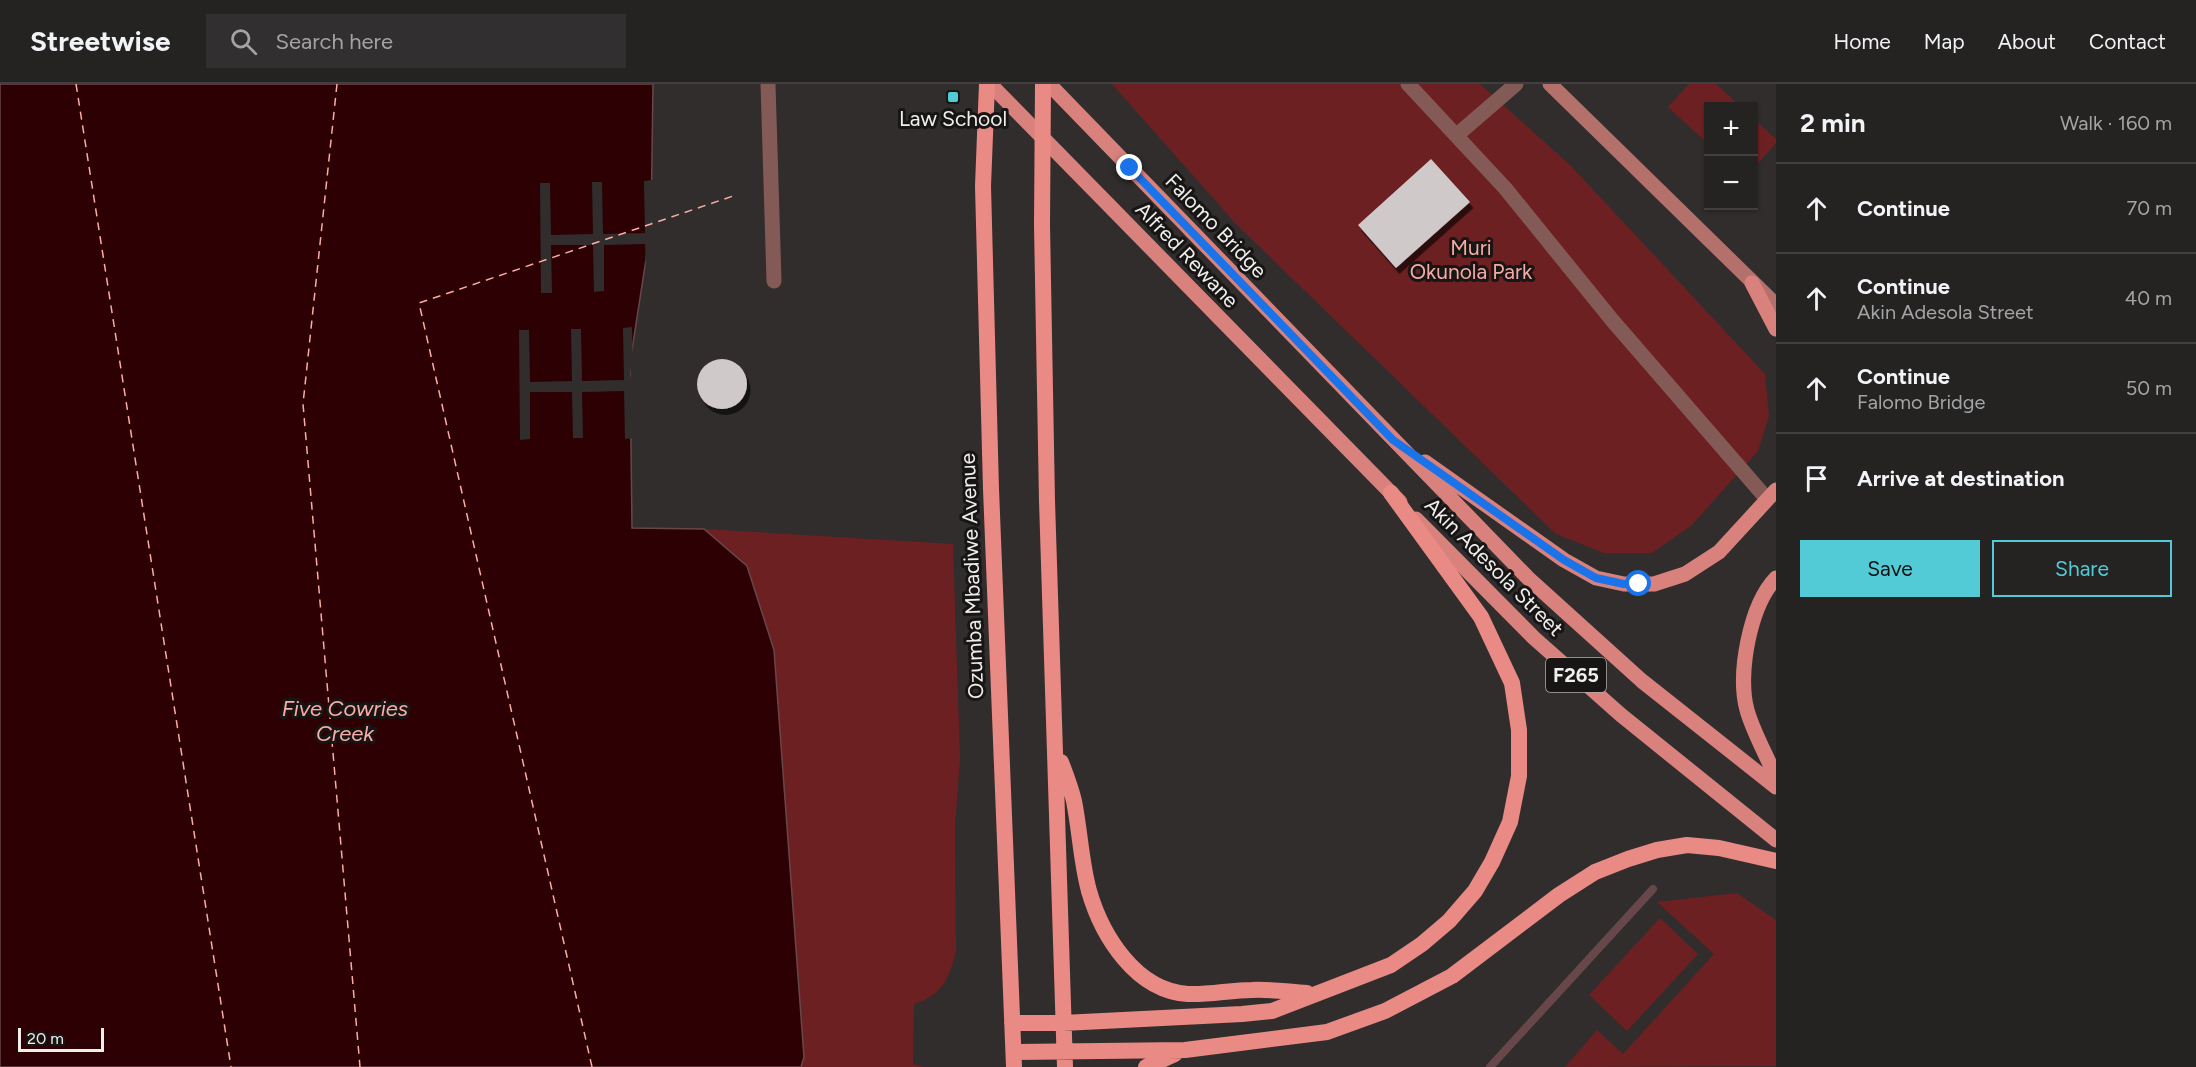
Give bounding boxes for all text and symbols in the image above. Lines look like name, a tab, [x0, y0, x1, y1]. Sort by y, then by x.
search box	[206, 14, 626, 68]
text: Streetwise	[30, 24, 170, 58]
icon: search	[227, 25, 260, 58]
text: Search here	[275, 28, 393, 55]
text: Home	[1834, 29, 1891, 54]
text: Map	[1924, 29, 1965, 54]
text: About	[1998, 29, 2056, 54]
text: Contact	[2089, 29, 2166, 54]
marker: Law School	[946, 90, 960, 104]
map controls	[1704, 102, 1758, 210]
button: +	[1704, 102, 1758, 156]
place label: Law School	[899, 106, 1007, 131]
text: 2 min	[1800, 107, 1866, 139]
text: Walk · 160 m	[2060, 111, 2172, 135]
route end	[1116, 154, 1142, 180]
button: −	[1704, 156, 1758, 210]
street label: Falomo Bridge	[1161, 168, 1272, 283]
icon: ahead	[1800, 192, 1833, 225]
text: Continue	[1857, 195, 1950, 222]
text: 70 m	[2126, 196, 2172, 220]
street label: Alfred Rewane	[1131, 197, 1244, 313]
park label: Muri Okunola Park	[1410, 235, 1533, 284]
text: Continue	[1857, 273, 1950, 300]
icon: ahead	[1800, 282, 1833, 315]
text: 40 m	[2125, 286, 2172, 310]
text: Akin Adesola Street	[1857, 300, 2034, 324]
text: Continue	[1857, 363, 1950, 390]
icon: ahead	[1800, 372, 1833, 405]
text: 50 m	[2126, 376, 2172, 400]
text: Falomo Bridge	[1857, 390, 1986, 414]
street label: Ozumba Mbadiwe Avenue	[955, 453, 988, 700]
icon: arrive	[1800, 462, 1833, 495]
text: Arrive at destination	[1857, 465, 2065, 492]
street label: Akin Adesola Street	[1420, 492, 1569, 641]
button: Save	[1800, 540, 1980, 597]
button: Share	[1992, 540, 2172, 597]
route start	[1625, 570, 1651, 596]
road number: F265	[1546, 658, 1606, 692]
water label: Five Cowries Creek	[282, 695, 408, 747]
scale bar	[18, 1025, 104, 1052]
text: 20 m	[27, 1029, 64, 1048]

